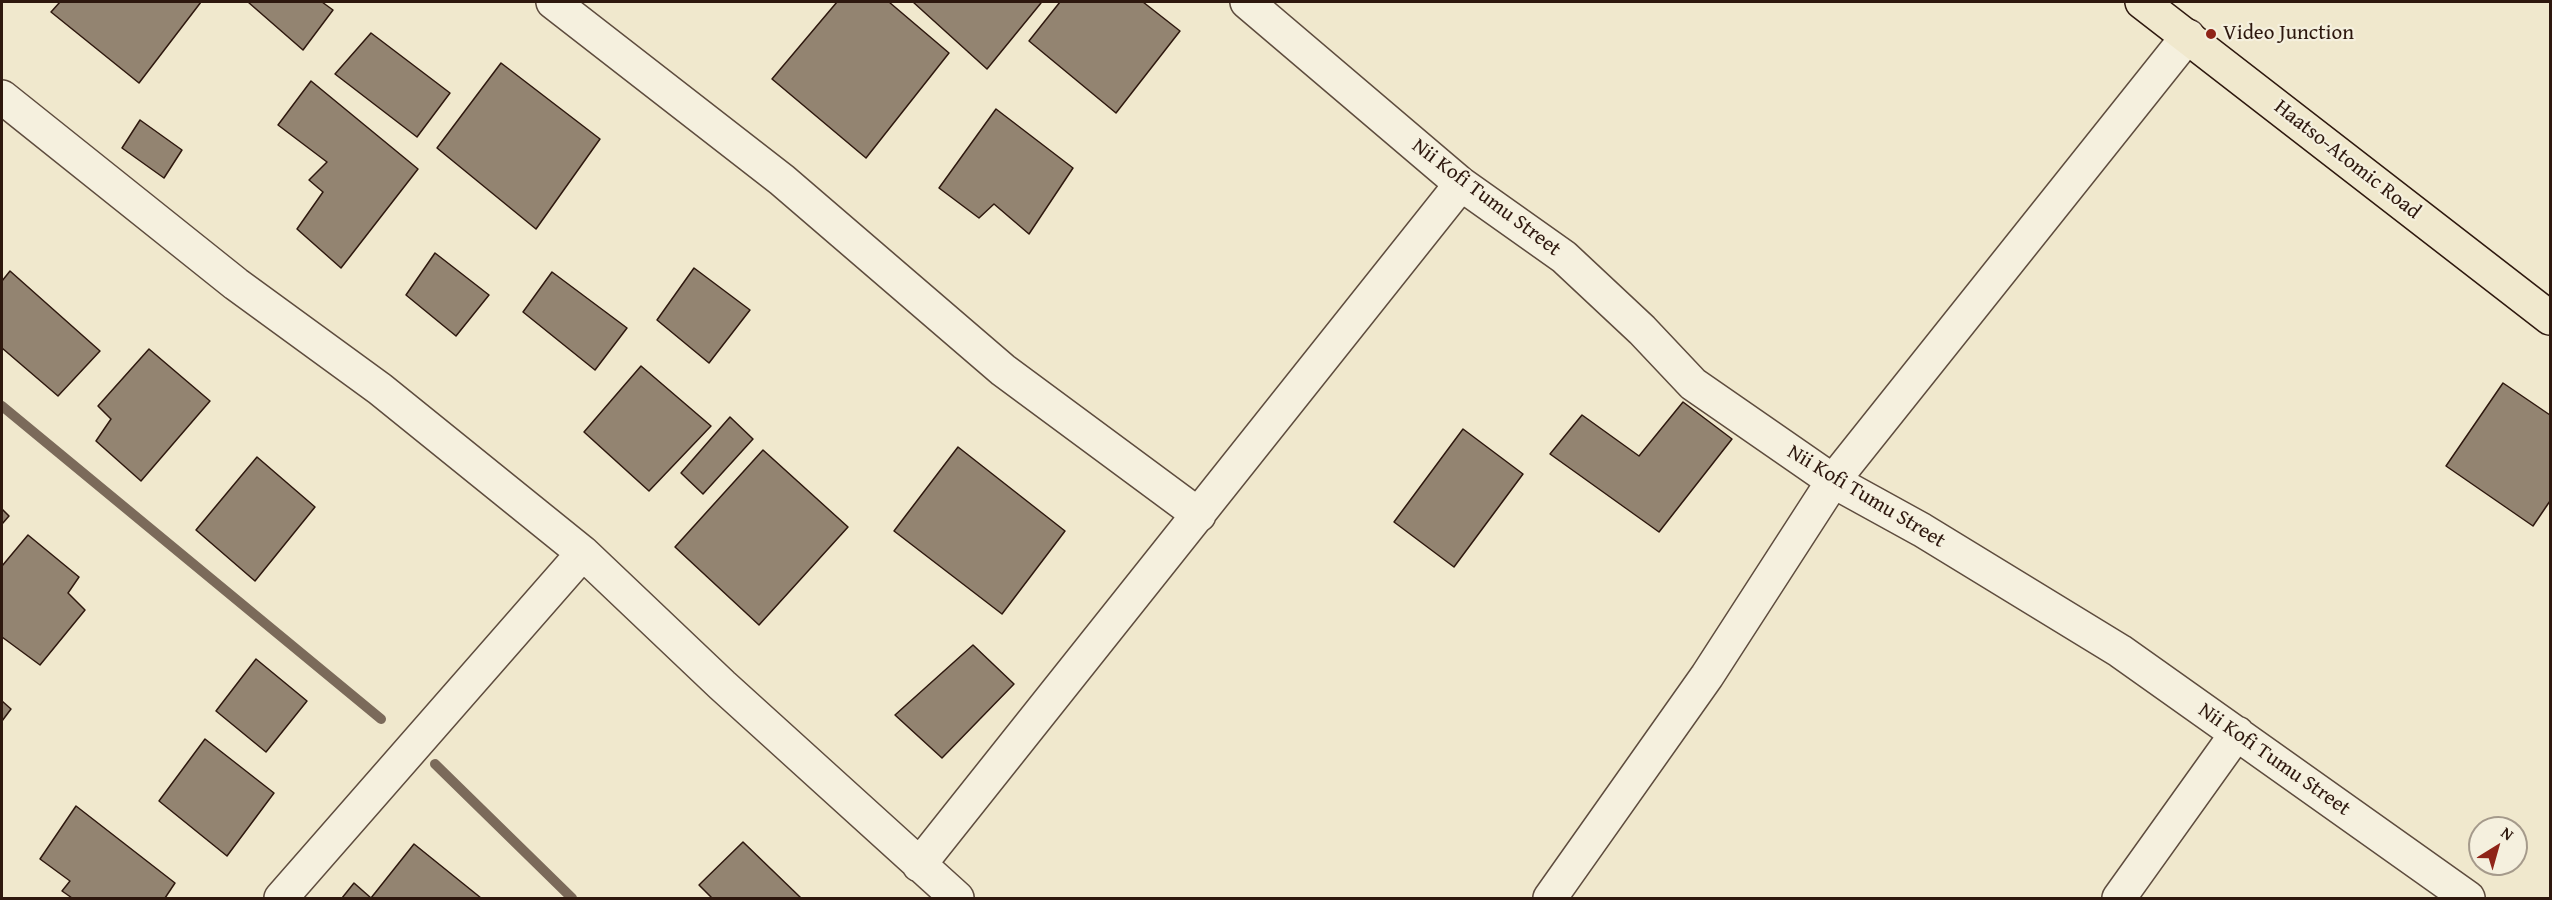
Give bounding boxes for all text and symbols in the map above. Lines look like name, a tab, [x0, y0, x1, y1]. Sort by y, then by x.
place label: Video Junction	[2223, 21, 2354, 47]
marker: Video Junction	[2204, 27, 2218, 41]
street label: Haatso-Atomic Road	[2269, 95, 2425, 225]
street label: Nii Kofi Tumu Street	[1407, 134, 1565, 262]
street label: Nii Kofi Tumu Street	[1782, 440, 1950, 554]
street label: Nii Kofi Tumu Street	[2193, 698, 2355, 822]
north arrow	[2468, 816, 2528, 876]
text: N	[2496, 820, 2519, 846]

